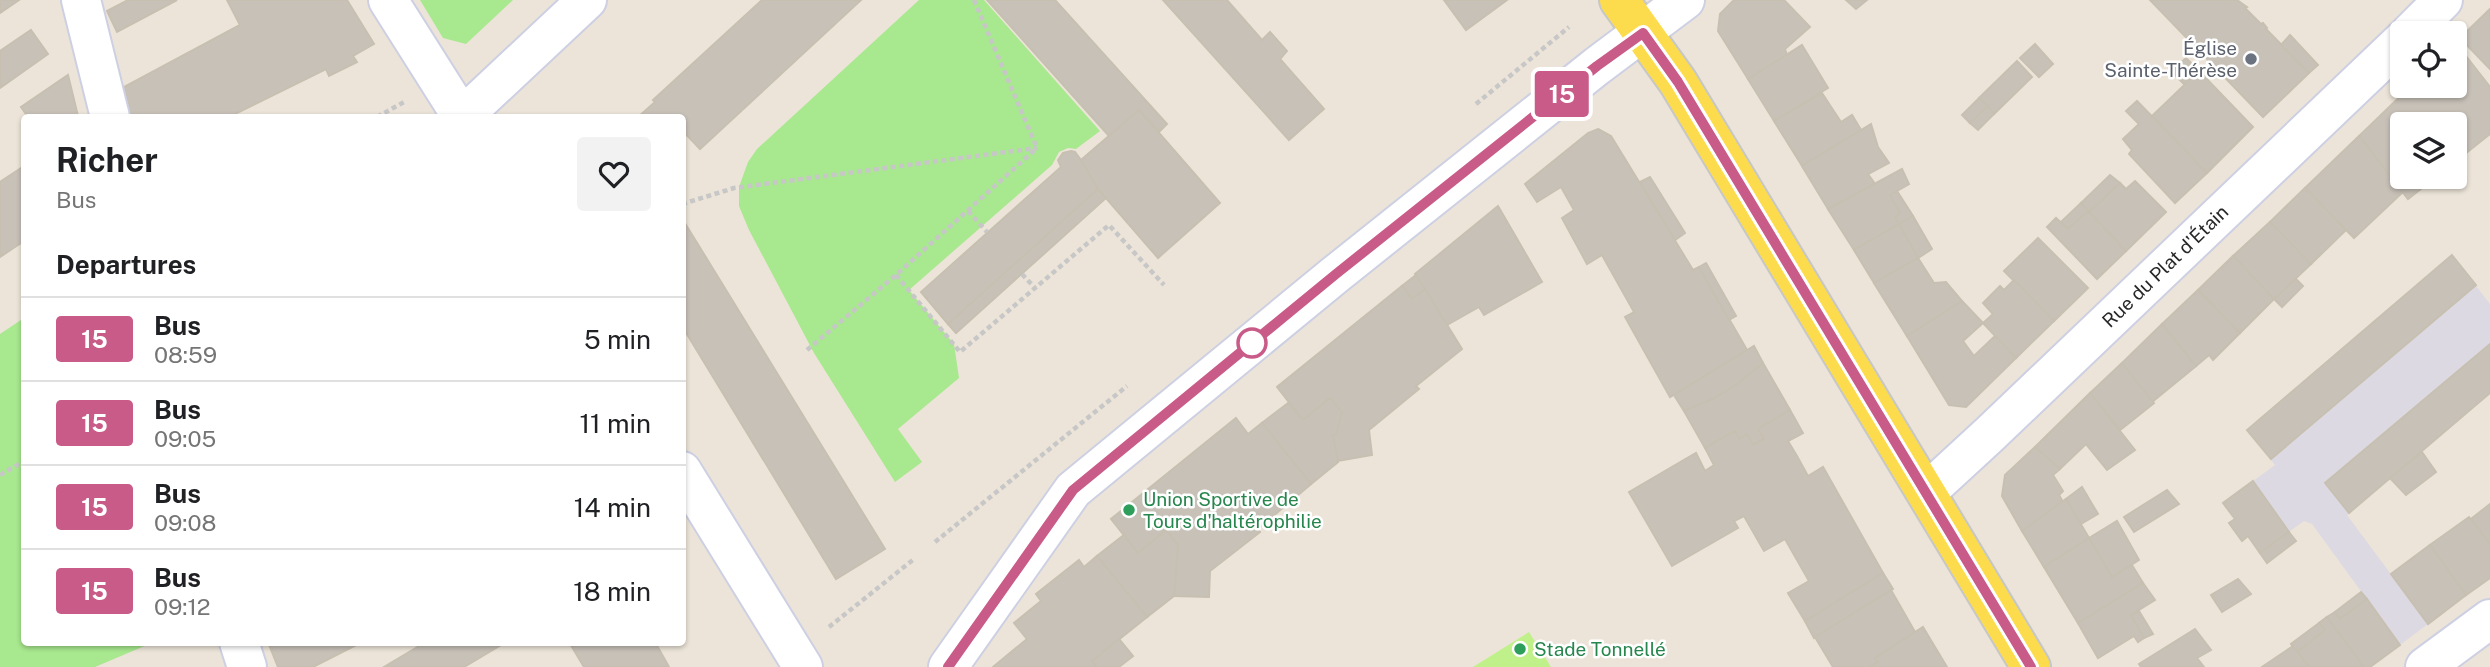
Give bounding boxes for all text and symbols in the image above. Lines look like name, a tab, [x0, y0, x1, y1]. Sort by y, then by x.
map controls	[2390, 21, 2467, 189]
button: locate	[2390, 21, 2467, 98]
place label: Église Sainte-Thérèse	[2104, 37, 2237, 81]
marker: Église Sainte-Thérèse	[2243, 51, 2259, 67]
line badge: 15	[1530, 71, 1594, 117]
text: 15	[1549, 80, 1575, 108]
button: layers	[2390, 112, 2467, 189]
button: heart	[577, 137, 651, 211]
text: Richer	[56, 141, 158, 179]
text: Bus	[56, 186, 96, 213]
street label: Rue du Plat d'Étain	[2098, 200, 2232, 332]
text: Departures	[56, 249, 196, 280]
text: Bus	[154, 310, 201, 341]
text: 5 min	[584, 324, 651, 355]
text: 15	[81, 325, 108, 353]
unlabelled marker	[1237, 328, 1267, 358]
text: 08:59	[154, 341, 217, 368]
text: Bus	[154, 394, 201, 425]
text: 11 min	[579, 408, 651, 439]
text: 15	[81, 409, 108, 437]
text: 09:05	[154, 425, 216, 452]
text: Bus	[154, 478, 201, 509]
place label: Union Sportive de Tours d'haltérophilie	[1143, 488, 1322, 532]
text: 14 min	[574, 492, 651, 523]
text: 15	[81, 493, 108, 521]
marker: Union Sportive de Tours d'haltérophilie	[1121, 502, 1137, 518]
text: 09:08	[154, 509, 216, 536]
text: Bus	[154, 562, 201, 593]
text: 18 min	[573, 576, 651, 607]
text: 15	[81, 577, 108, 605]
text: 09:12	[154, 593, 211, 620]
place label: Stade Tonnellé	[1534, 638, 1666, 660]
marker: Stade Tonnellé	[1512, 641, 1528, 657]

